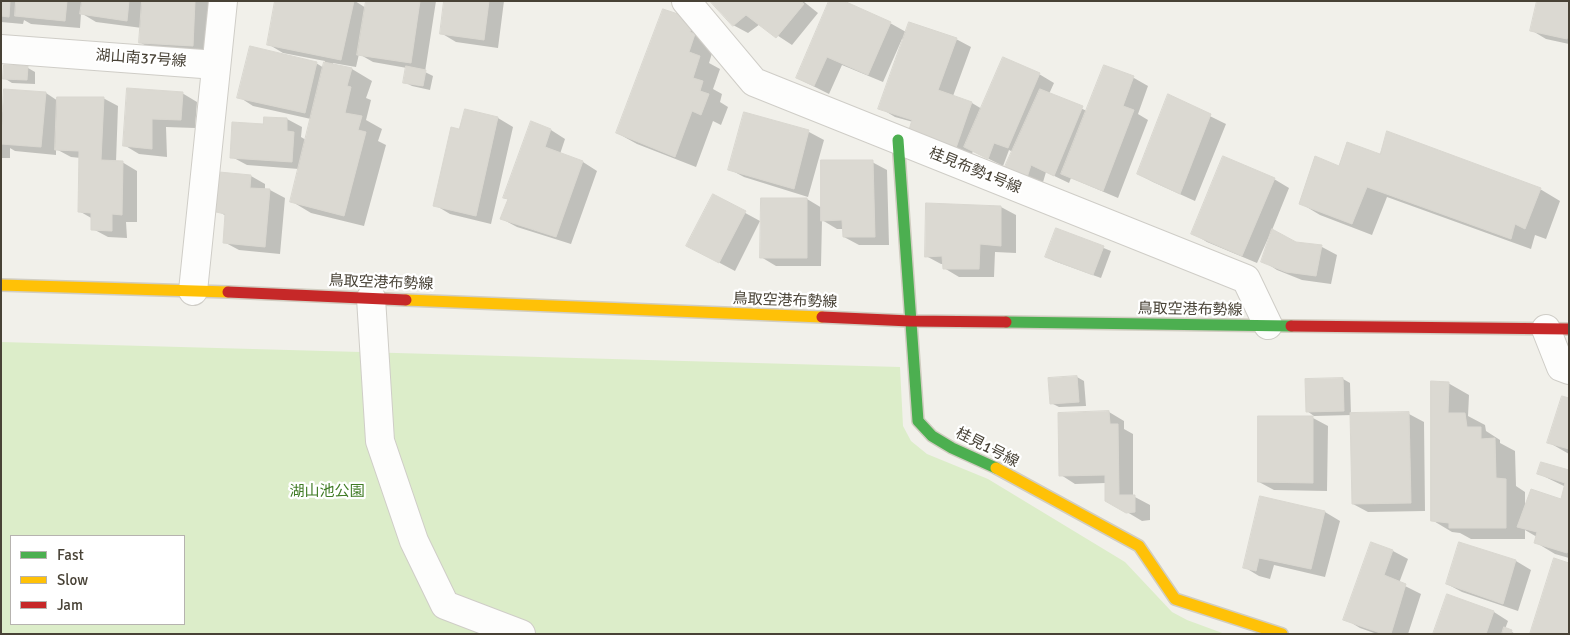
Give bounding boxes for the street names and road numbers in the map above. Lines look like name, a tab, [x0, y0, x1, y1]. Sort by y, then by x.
street label: 湖山南37号線	[95, 47, 187, 71]
street label: 桂見布勢1号線	[926, 144, 1024, 198]
street label: 鳥取空港布勢線	[328, 272, 434, 294]
street label: 鳥取空港布勢線	[732, 290, 838, 312]
street label: 鳥取空港布勢線	[1137, 300, 1243, 320]
street label: 桂見1号線	[953, 425, 1021, 471]

